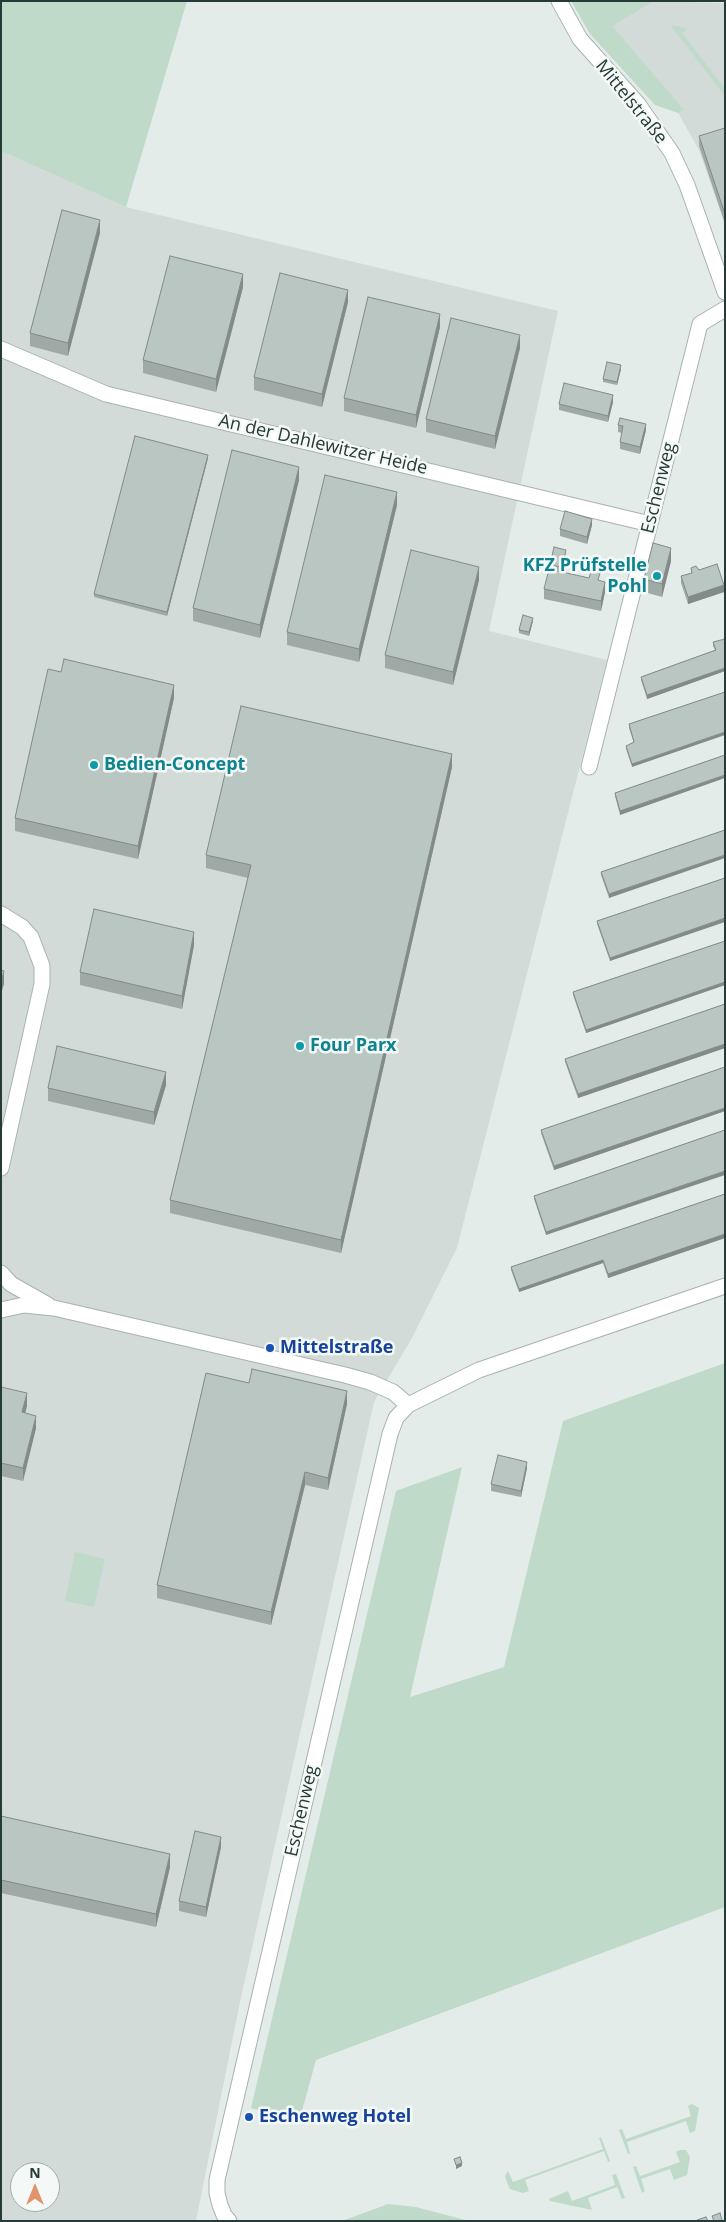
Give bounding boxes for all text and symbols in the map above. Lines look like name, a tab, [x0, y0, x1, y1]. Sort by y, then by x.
street label: Mittelstraße	[591, 56, 671, 148]
street label: An der Dahlewitzer Heide	[217, 410, 429, 480]
street label: Eschenweg	[637, 440, 681, 536]
place label: KFZ Prüfstelle Pohl	[523, 555, 647, 598]
marker: KFZ Prüfstelle Pohl	[651, 570, 663, 582]
place label: Bedien-Concept	[104, 754, 245, 776]
marker: Bedien-Concept	[88, 759, 100, 771]
place label: Four Parx	[310, 1035, 396, 1057]
marker: Four Parx	[294, 1040, 306, 1052]
place label: Mittelstraße	[280, 1337, 393, 1359]
marker: Mittelstraße	[264, 1342, 276, 1354]
street label: Eschenweg	[281, 1763, 323, 1859]
place label: Eschenweg Hotel	[259, 2106, 411, 2128]
marker: Eschenweg Hotel	[243, 2111, 255, 2123]
north arrow	[10, 2162, 60, 2212]
text: N	[29, 2163, 41, 2182]

